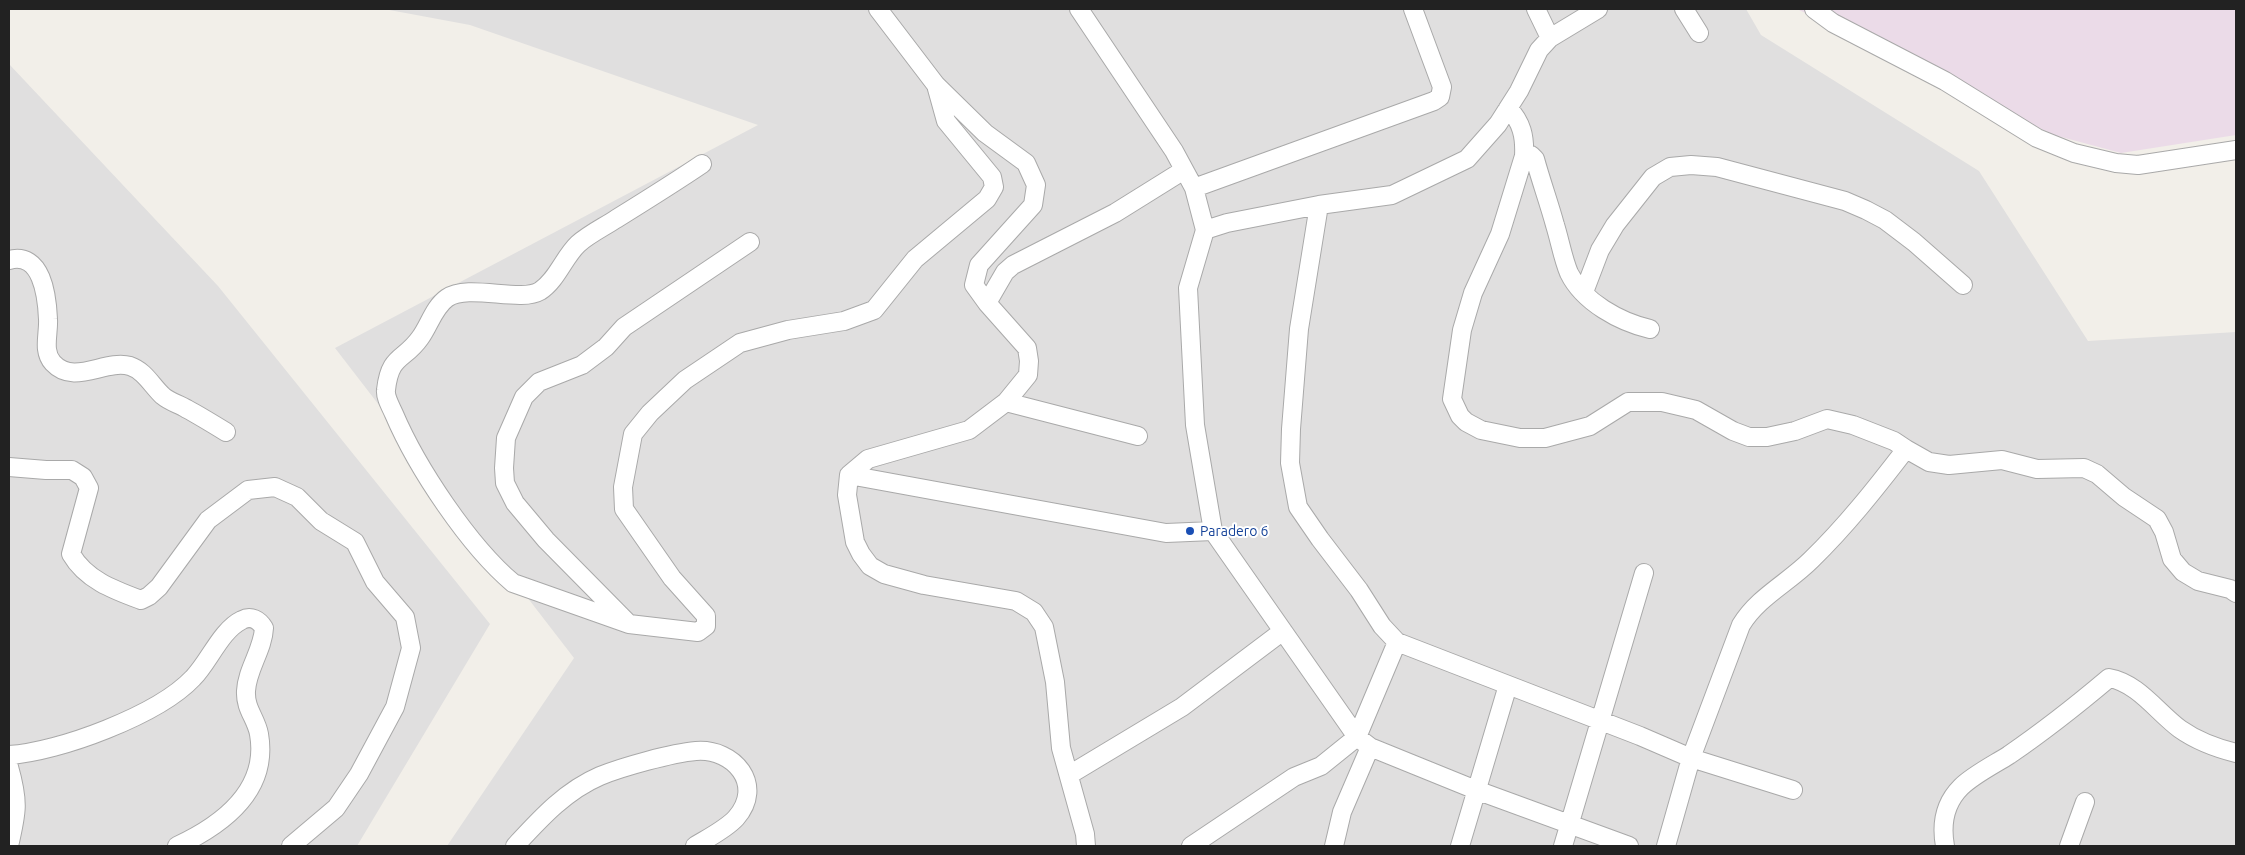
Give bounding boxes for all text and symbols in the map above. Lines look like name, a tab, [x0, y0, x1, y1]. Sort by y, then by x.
place label: Paradero 6	[1200, 523, 1268, 539]
marker: Paradero 6	[1184, 525, 1196, 537]

